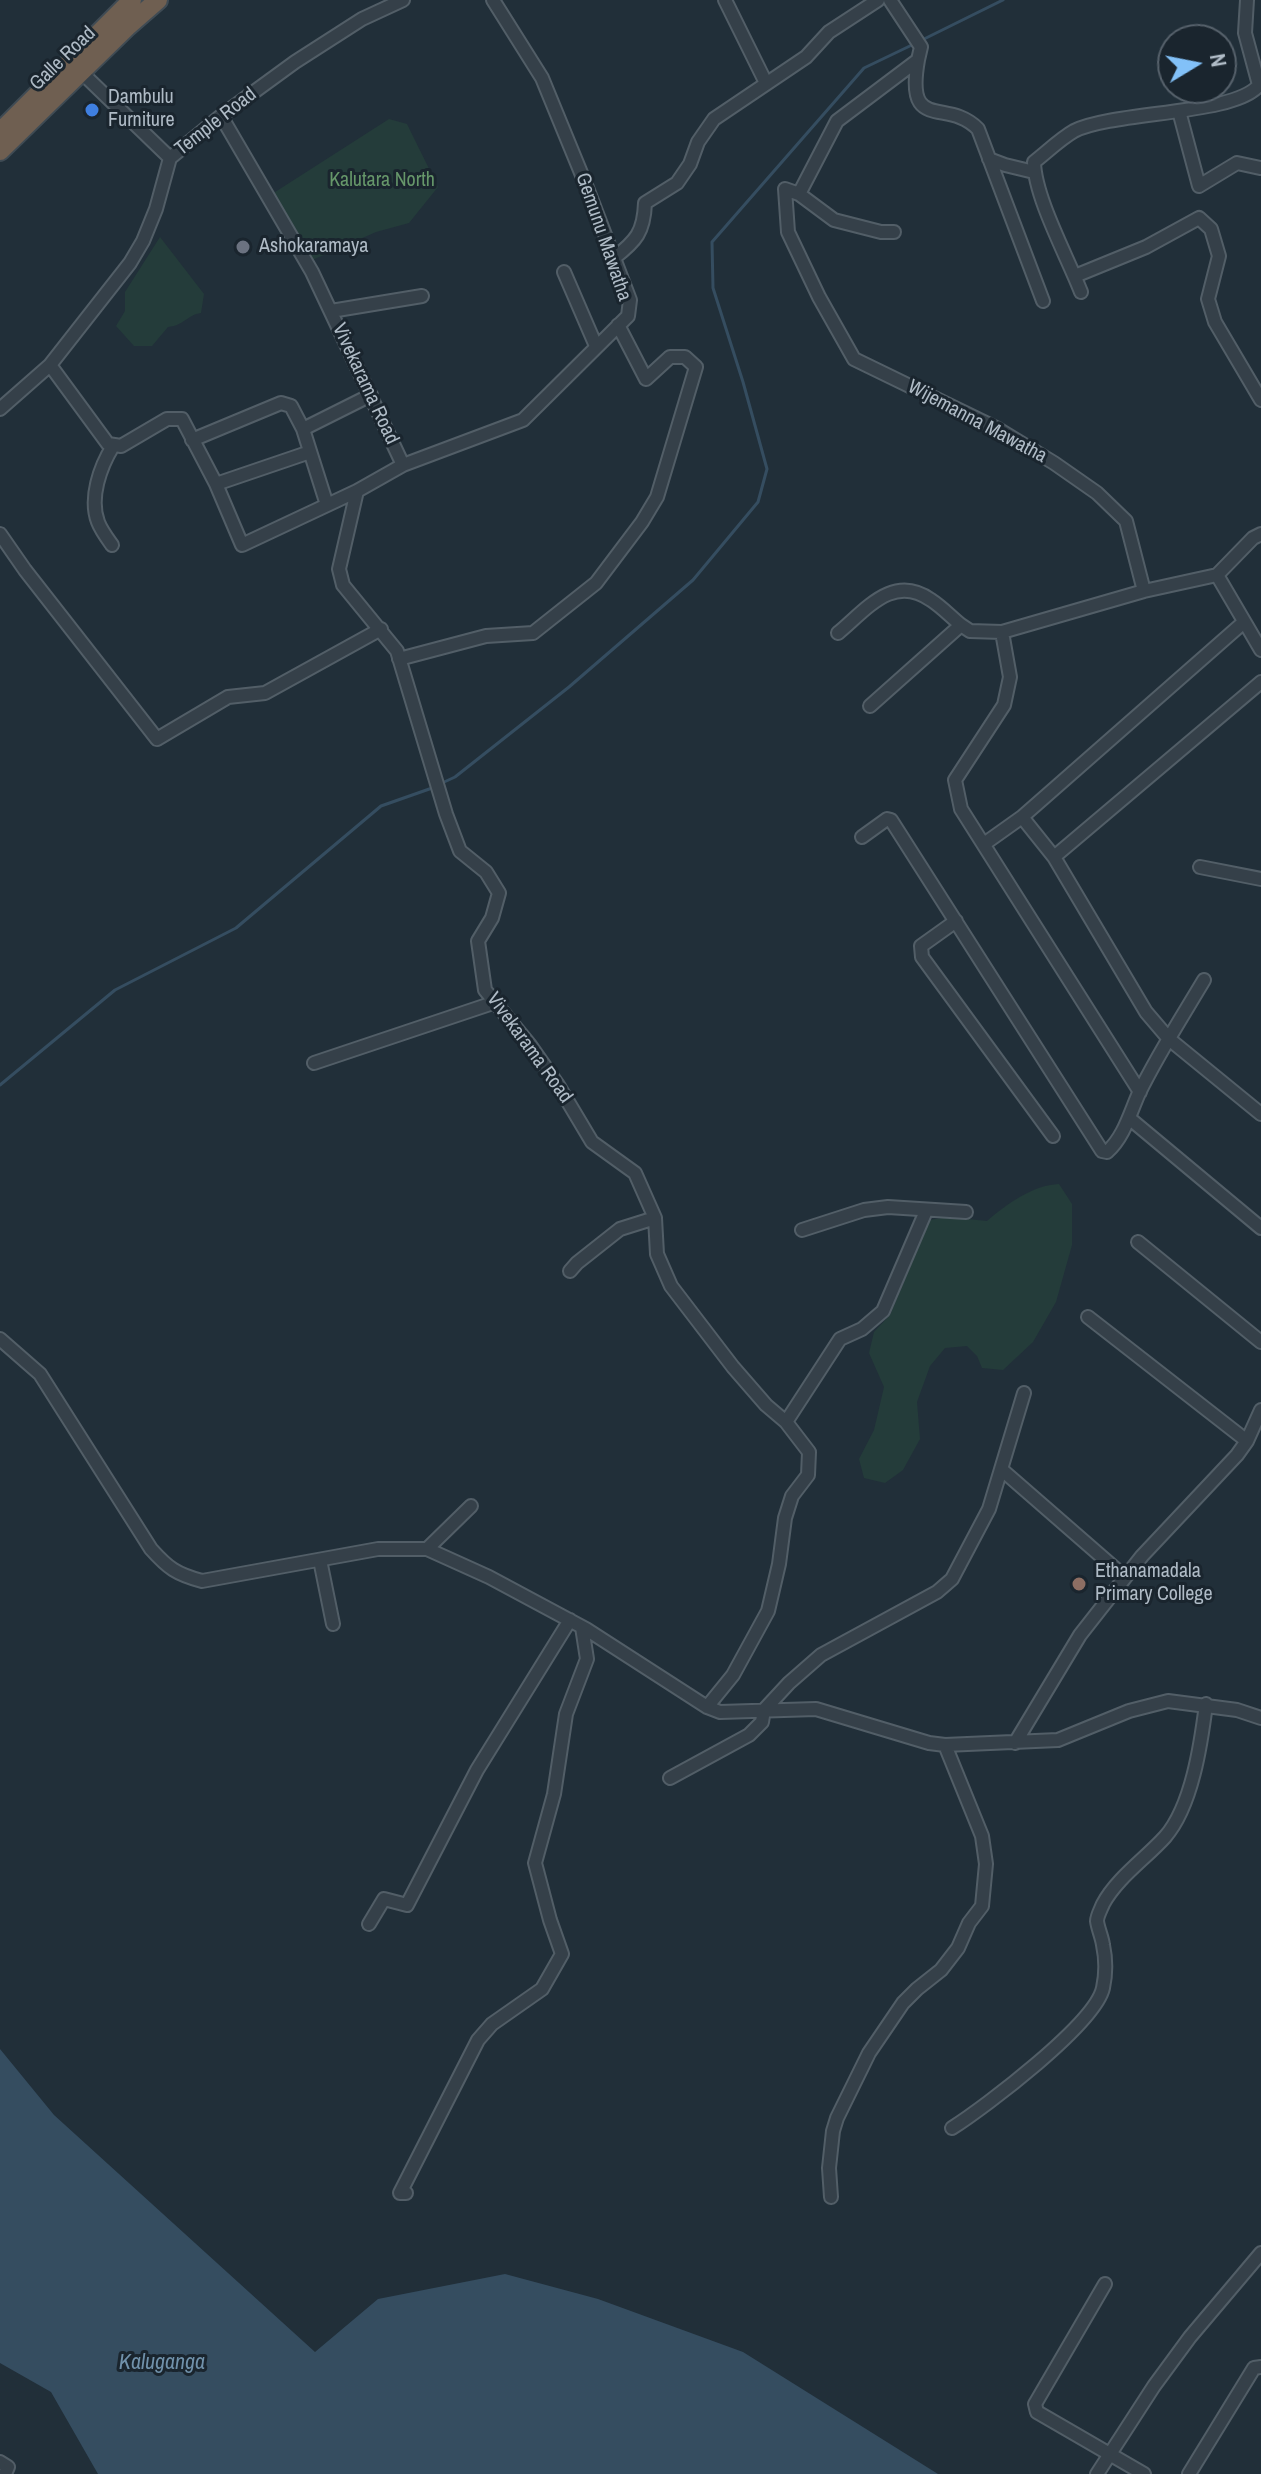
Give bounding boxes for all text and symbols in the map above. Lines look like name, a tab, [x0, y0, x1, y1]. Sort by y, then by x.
street label: Galle Road	[25, 22, 101, 96]
north arrow	[1157, 24, 1237, 104]
text: N	[1203, 51, 1235, 69]
street label: Temple Road	[171, 83, 261, 161]
place label: Dambulu Furniture	[108, 86, 175, 133]
marker: Dambulu Furniture	[83, 101, 101, 119]
park label: Kalutara North	[329, 169, 435, 193]
street label: Gemunu Mawatha	[570, 170, 636, 304]
place label: Ashokaramaya	[259, 235, 368, 259]
marker: Ashokaramaya	[234, 238, 252, 256]
street label: Vivekarama Road	[326, 320, 404, 448]
street label: Wijemanna Mawatha	[903, 375, 1051, 469]
street label: Vivekarama Road	[481, 988, 577, 1108]
place label: Ethanamadala Primary College	[1095, 1560, 1213, 1607]
marker: Ethanamadala Primary College	[1070, 1575, 1088, 1593]
water label: Kaluganga	[119, 2350, 205, 2376]

